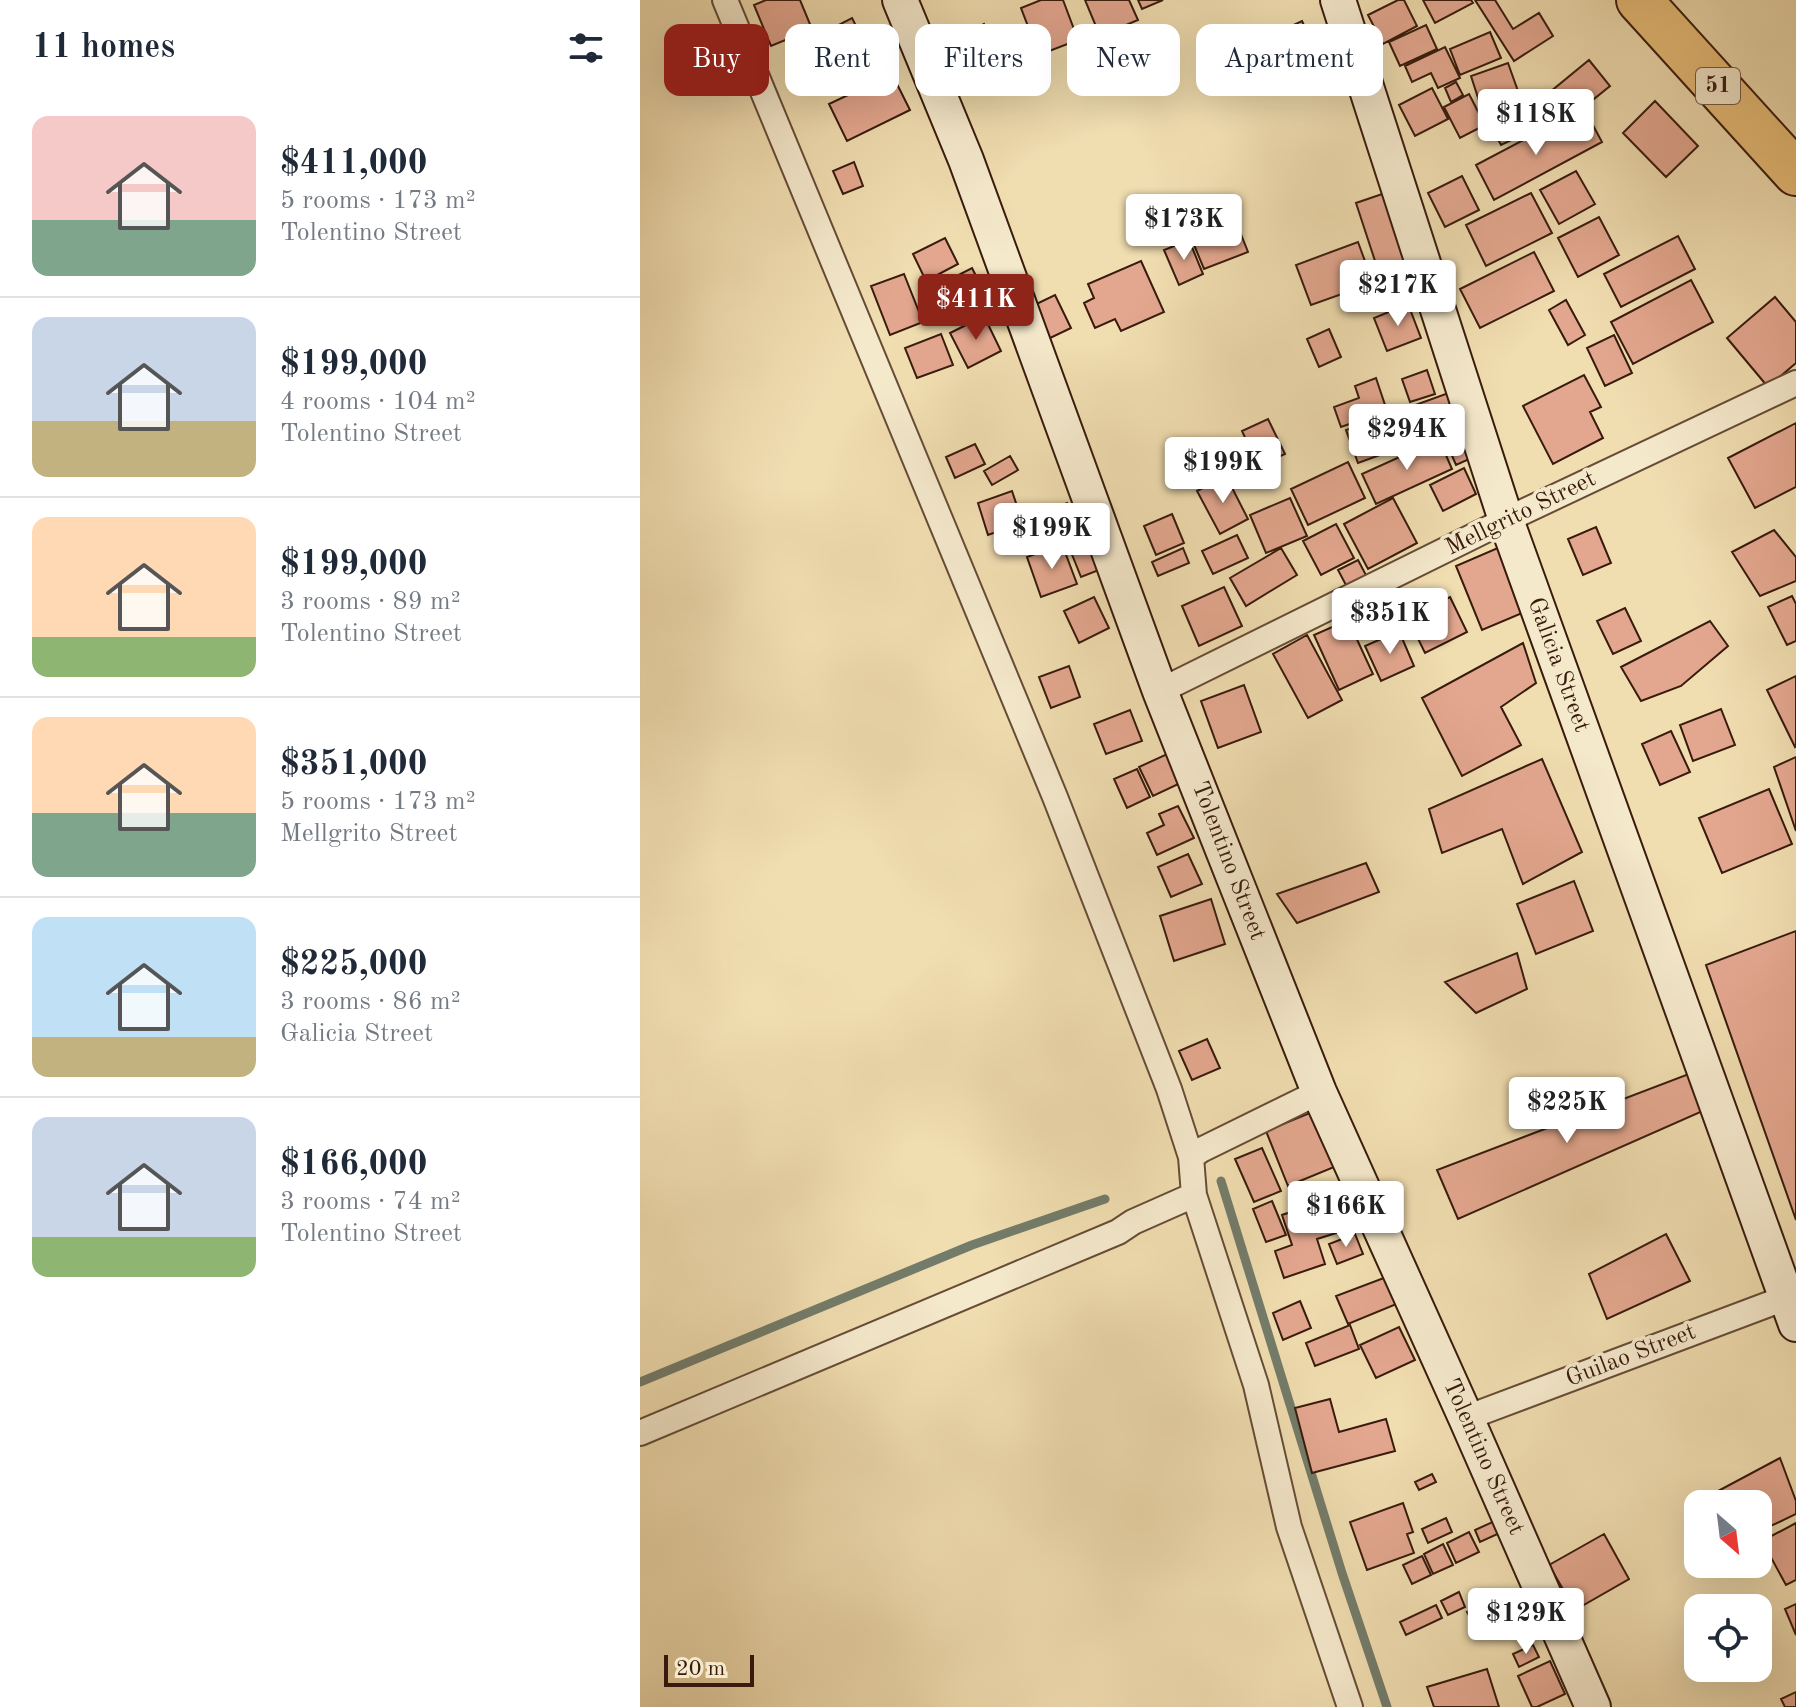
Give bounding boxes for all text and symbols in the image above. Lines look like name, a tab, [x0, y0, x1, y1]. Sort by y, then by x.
chip: Buy	[664, 24, 769, 96]
chip: Rent	[785, 24, 899, 96]
chip: Filters	[915, 24, 1051, 96]
chip: New	[1067, 24, 1180, 96]
chip: Apartment	[1196, 24, 1383, 96]
icon: filters	[564, 26, 608, 70]
text: 11 homes	[32, 31, 175, 65]
road number: 51	[1696, 68, 1740, 104]
pin: $118K	[1480, 89, 1592, 157]
text: $118K	[1496, 102, 1576, 128]
text: $411,000	[280, 147, 428, 181]
icon: home	[96, 148, 192, 244]
text: 5 rooms · 173 m²	[280, 188, 476, 214]
pin: $173K	[1128, 194, 1240, 262]
text: $173K	[1144, 207, 1224, 233]
text: Tolentino Street	[280, 220, 462, 246]
pin: $217K	[1342, 260, 1454, 328]
text: $217K	[1358, 273, 1438, 299]
pin: $411K	[920, 274, 1032, 342]
text: $411K	[936, 287, 1016, 313]
text: $199,000	[280, 348, 428, 382]
icon: home	[96, 349, 192, 445]
text: 4 rooms · 104 m²	[280, 389, 476, 415]
pin: $294K	[1351, 404, 1463, 472]
text: $294K	[1367, 417, 1447, 443]
text: Tolentino Street	[280, 421, 462, 447]
pin: $199K	[1167, 437, 1279, 505]
text: $199K	[1183, 450, 1263, 476]
street label: Mellgrito Street	[1442, 467, 1600, 561]
pin: $199K	[996, 503, 1108, 571]
text: $199K	[1012, 516, 1092, 542]
text: $199,000	[280, 548, 428, 582]
icon: home	[96, 549, 192, 645]
pin: $351K	[1334, 588, 1446, 656]
text: 3 rooms · 89 m²	[280, 589, 461, 615]
street label: Galicia Street	[1523, 595, 1593, 735]
text: $351K	[1350, 601, 1430, 627]
text: Tolentino Street	[280, 621, 462, 647]
text: $351,000	[280, 748, 428, 782]
icon: home	[96, 749, 192, 845]
street label: Tolentino Street	[1187, 778, 1269, 944]
text: 5 rooms · 173 m²	[280, 789, 476, 815]
text: Mellgrito Street	[280, 821, 458, 847]
text: $225,000	[280, 948, 428, 982]
icon: home	[96, 949, 192, 1045]
text: 3 rooms · 86 m²	[280, 989, 461, 1015]
text: Galicia Street	[280, 1021, 433, 1047]
pin: $225K	[1511, 1077, 1623, 1145]
text: $225K	[1527, 1090, 1607, 1116]
text: $166,000	[280, 1148, 428, 1182]
icon: home	[96, 1149, 192, 1245]
pin: $166K	[1290, 1181, 1402, 1249]
text: 3 rooms · 74 m²	[280, 1189, 461, 1215]
text: $166K	[1306, 1194, 1386, 1220]
text: Tolentino Street	[280, 1221, 462, 1247]
street label: Guilao Street	[1563, 1320, 1699, 1392]
street label: Tolentino Street	[1438, 1375, 1528, 1539]
north arrow	[1684, 1490, 1772, 1578]
map controls	[1684, 1490, 1772, 1682]
pin: $129K	[1470, 1588, 1582, 1656]
button: locate	[1684, 1594, 1772, 1682]
text: $129K	[1486, 1601, 1566, 1627]
scale bar	[664, 1651, 754, 1687]
text: 20 m	[676, 1658, 725, 1680]

